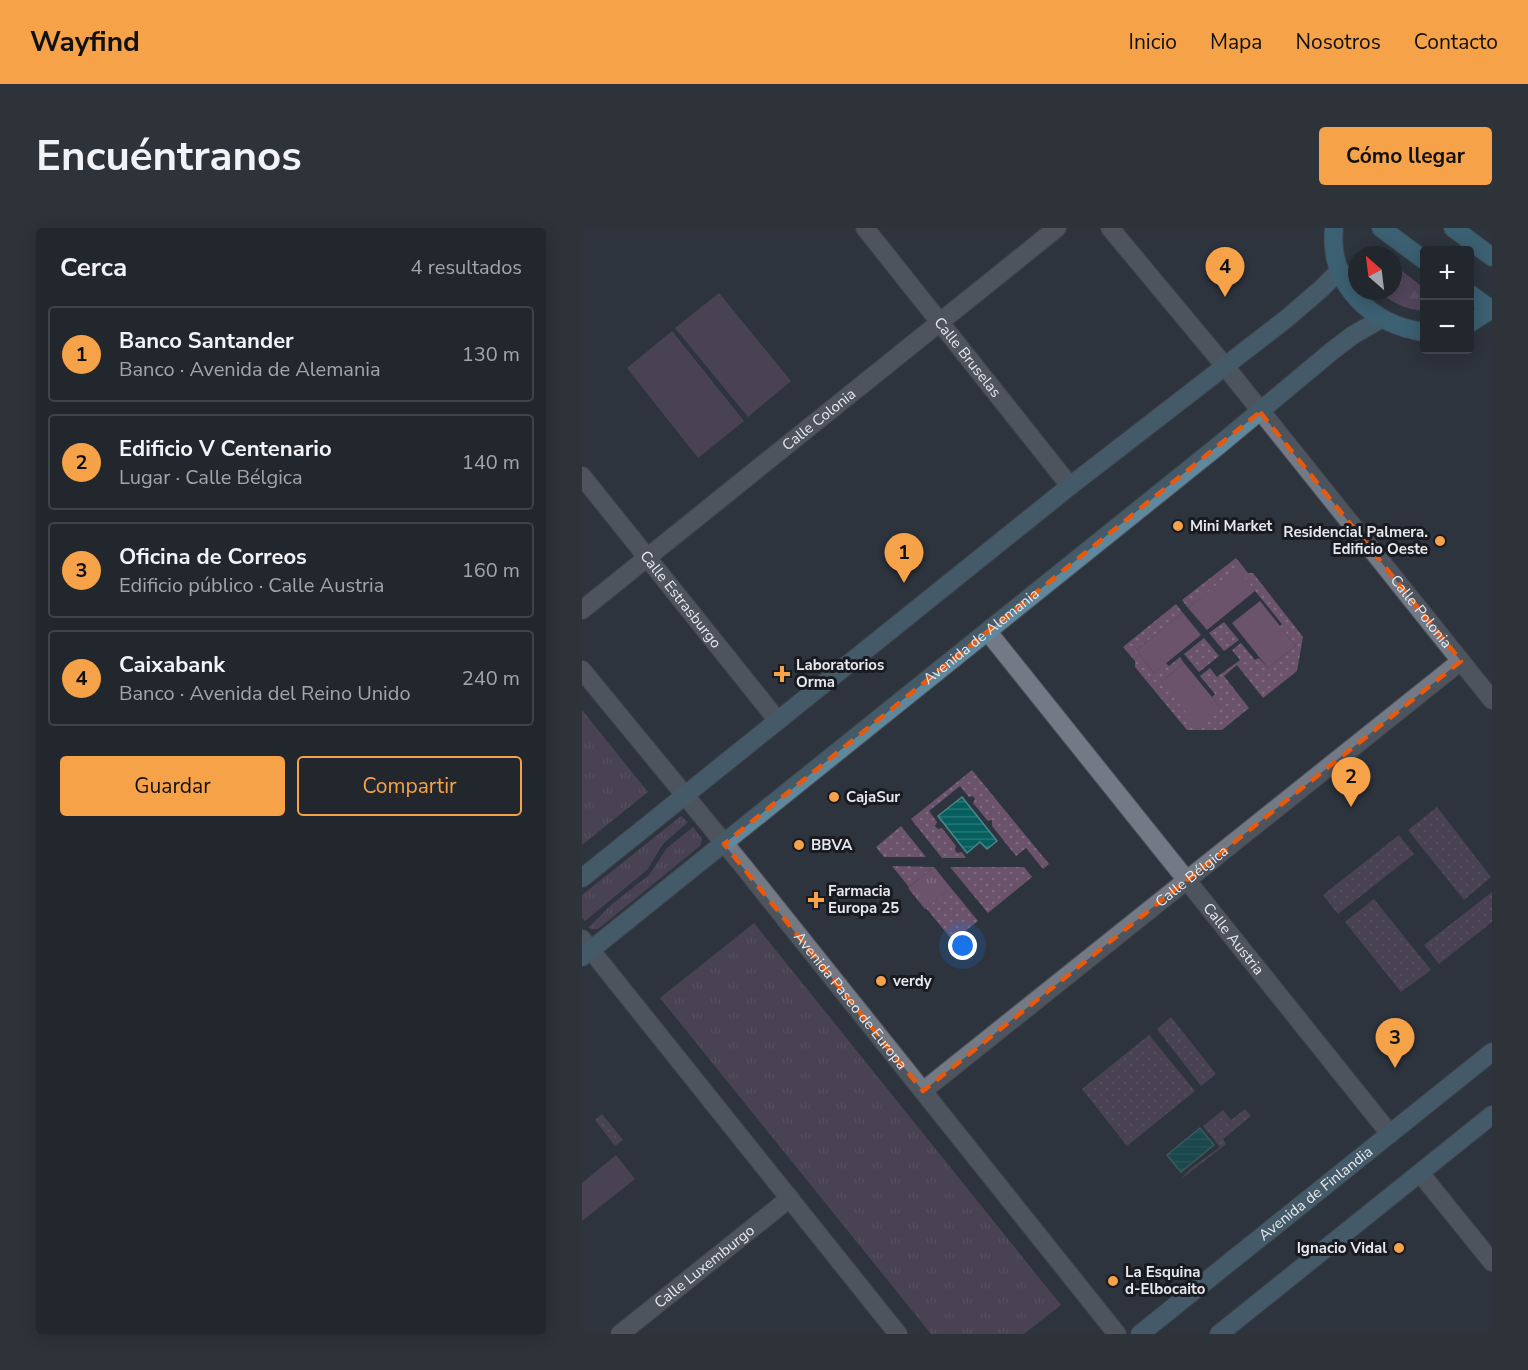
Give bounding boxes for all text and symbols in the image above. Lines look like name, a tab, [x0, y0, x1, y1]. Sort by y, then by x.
text: Wayfind	[30, 23, 140, 61]
text: Inicio	[1129, 28, 1177, 56]
text: Mapa	[1210, 28, 1262, 56]
text: Nosotros	[1295, 28, 1381, 56]
text: Contacto	[1414, 28, 1498, 56]
button: Cómo llegar	[1319, 127, 1492, 185]
text: Encuéntranos	[36, 128, 302, 185]
north arrow	[1348, 246, 1402, 300]
map controls	[1420, 246, 1474, 354]
button: +	[1420, 246, 1474, 300]
pin: 4	[1206, 248, 1244, 297]
text: Cerca	[60, 250, 127, 285]
text: 4 resultados	[411, 254, 522, 281]
button: −	[1420, 300, 1474, 354]
street label: Calle Bruselas	[930, 313, 1006, 401]
text: Banco Santander	[119, 326, 294, 356]
text: 1	[76, 341, 88, 368]
text: 130 m	[462, 341, 520, 368]
text: Banco · Avenida de Alemania	[119, 356, 381, 383]
street label: Calle Colonia	[778, 384, 860, 455]
text: Edificio V Centenario	[119, 434, 332, 464]
text: 2	[76, 449, 88, 476]
text: 140 m	[462, 449, 520, 476]
text: Lugar · Calle Bélgica	[119, 464, 303, 491]
place label: Mini Market	[1190, 516, 1273, 536]
marker: Mini Market	[1171, 519, 1185, 533]
place label: Residencial Palmera. Edificio Oeste	[1283, 522, 1428, 559]
pin: 1	[884, 534, 924, 583]
marker: Residencial Palmera. Edificio Oeste	[1433, 534, 1447, 548]
text: Oficina de Correos	[119, 542, 307, 572]
street label: Calle Estrasburgo	[636, 546, 726, 652]
text: 3	[76, 557, 88, 584]
text: 160 m	[462, 557, 520, 584]
street label: Calle Polonia	[1386, 571, 1457, 652]
text: Edificio público · Calle Austria	[119, 572, 384, 599]
street label: Avenida de Alemania	[919, 584, 1043, 689]
text: Caixabank	[119, 650, 225, 680]
place label: Laboratorios Orma	[796, 655, 884, 692]
text: 4	[76, 665, 88, 692]
text: 240 m	[462, 665, 520, 692]
marker: Laboratorios Orma	[773, 665, 791, 683]
text: Banco · Avenida del Reino Unido	[119, 680, 411, 707]
button: Guardar	[60, 756, 285, 816]
button: Compartir	[297, 756, 522, 816]
pin: 2	[1332, 758, 1370, 807]
place label: CajaSur	[846, 787, 900, 807]
marker: CajaSur	[827, 790, 841, 804]
place label: BBVA	[811, 835, 853, 855]
marker: BBVA	[792, 838, 806, 852]
street label: Calle Bélgica	[1151, 841, 1232, 912]
place label: Farmacia Europa 25	[828, 881, 899, 918]
marker: Farmacia Europa 25	[809, 893, 823, 907]
street label: Calle Austria	[1199, 899, 1269, 979]
street label: Avenida Paseo de Europa	[789, 927, 912, 1074]
your location	[948, 931, 977, 960]
place label: verdy	[892, 971, 932, 991]
marker: verdy	[874, 974, 888, 988]
pin: 3	[1376, 1018, 1414, 1068]
street label: Avenida de Finlandia	[1254, 1142, 1377, 1245]
street label: Calle Luxemburgo	[650, 1220, 759, 1313]
place label: Ignacio Vidal	[1297, 1238, 1387, 1258]
marker: Ignacio Vidal	[1392, 1241, 1406, 1255]
place label: La Esquina d-Elbocaito	[1125, 1262, 1206, 1299]
marker: La Esquina d-Elbocaito	[1106, 1274, 1120, 1288]

